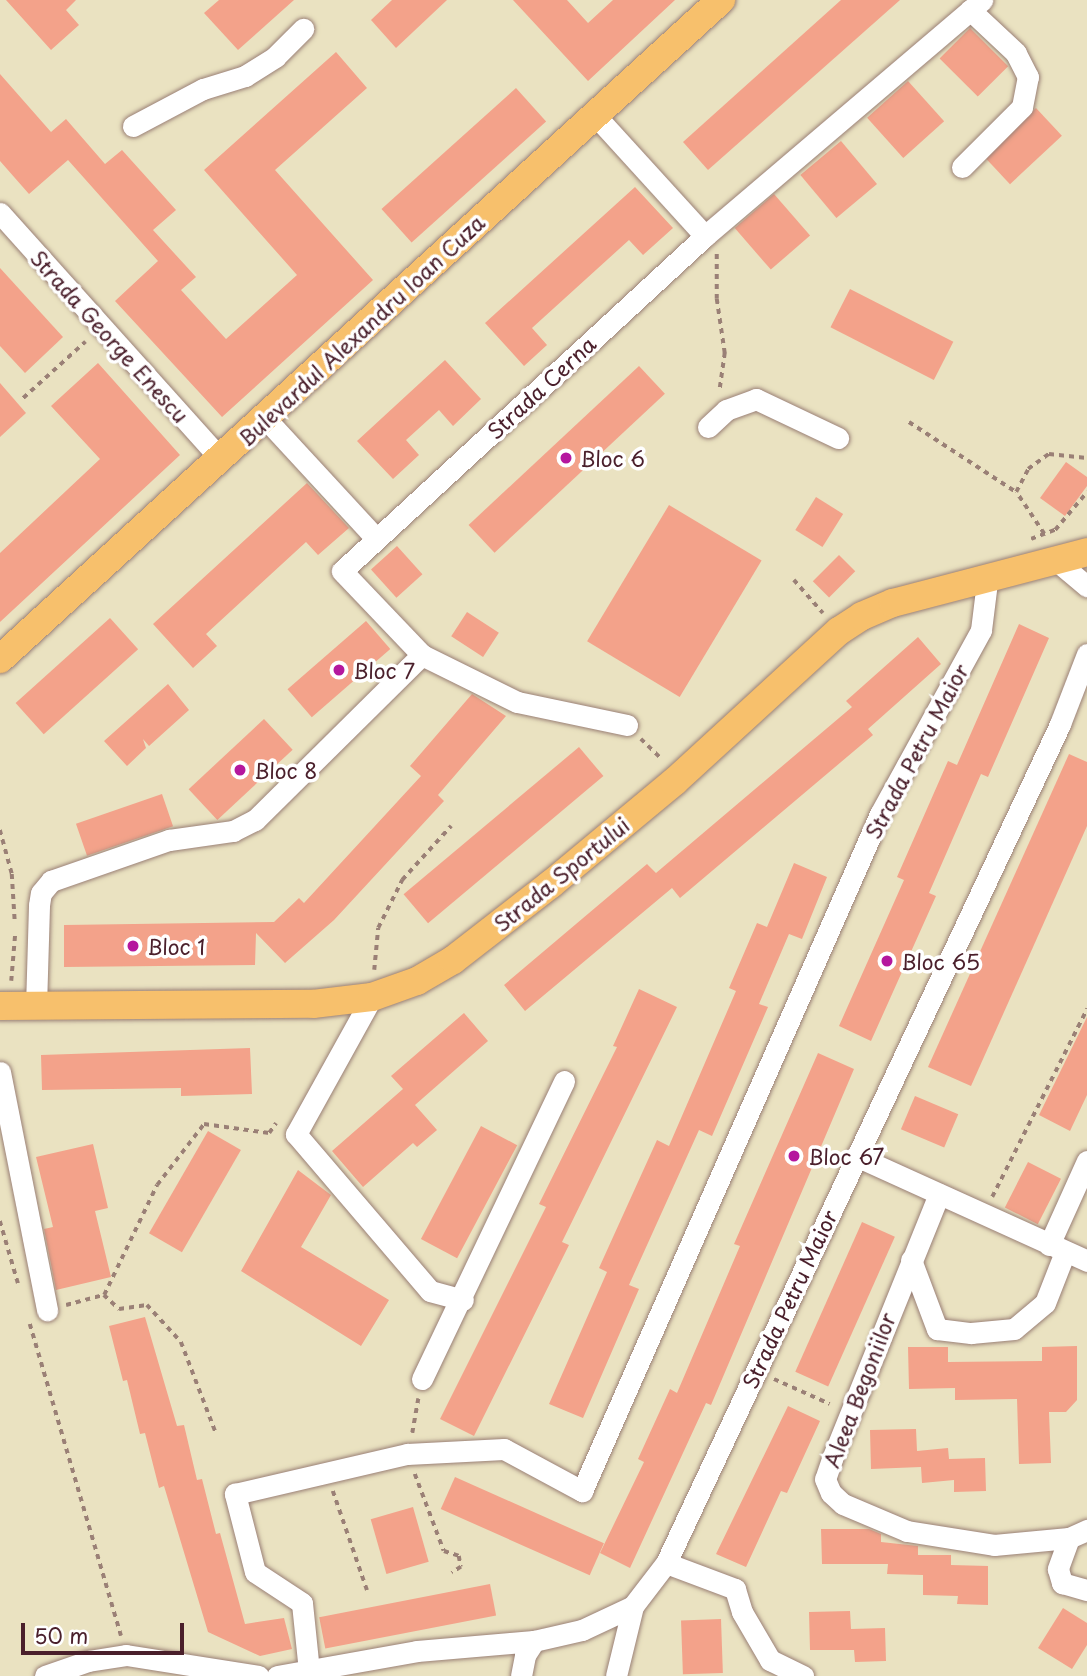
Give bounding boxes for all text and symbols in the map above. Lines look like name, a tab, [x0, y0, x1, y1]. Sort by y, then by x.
street label: Bulevardul Alexandru Ioan Cuza	[234, 210, 488, 450]
street label: Strada George Enescu	[25, 244, 195, 428]
street label: Strada Cerna	[482, 331, 600, 443]
place label: Bloc 6	[580, 445, 645, 471]
marker: Bloc 6	[558, 450, 574, 466]
place label: Bloc 7	[353, 657, 415, 683]
street label: Strada Petru Maior	[859, 659, 973, 843]
marker: Bloc 7	[331, 662, 347, 678]
place label: Bloc 8	[254, 757, 318, 783]
marker: Bloc 8	[232, 762, 248, 778]
street label: Strada Sportului	[489, 812, 633, 936]
place label: Bloc 1	[147, 933, 207, 959]
marker: Bloc 1	[125, 938, 141, 954]
place label: Bloc 65	[901, 948, 979, 974]
marker: Bloc 65	[879, 953, 895, 969]
place label: Bloc 67	[808, 1143, 884, 1169]
marker: Bloc 67	[786, 1148, 802, 1164]
street label: Strada Petru Maior	[736, 1205, 842, 1393]
street label: Aleea Begoniilor	[817, 1308, 901, 1472]
scale bar	[24, 1610, 187, 1654]
text: 50 m	[34, 1619, 88, 1651]

